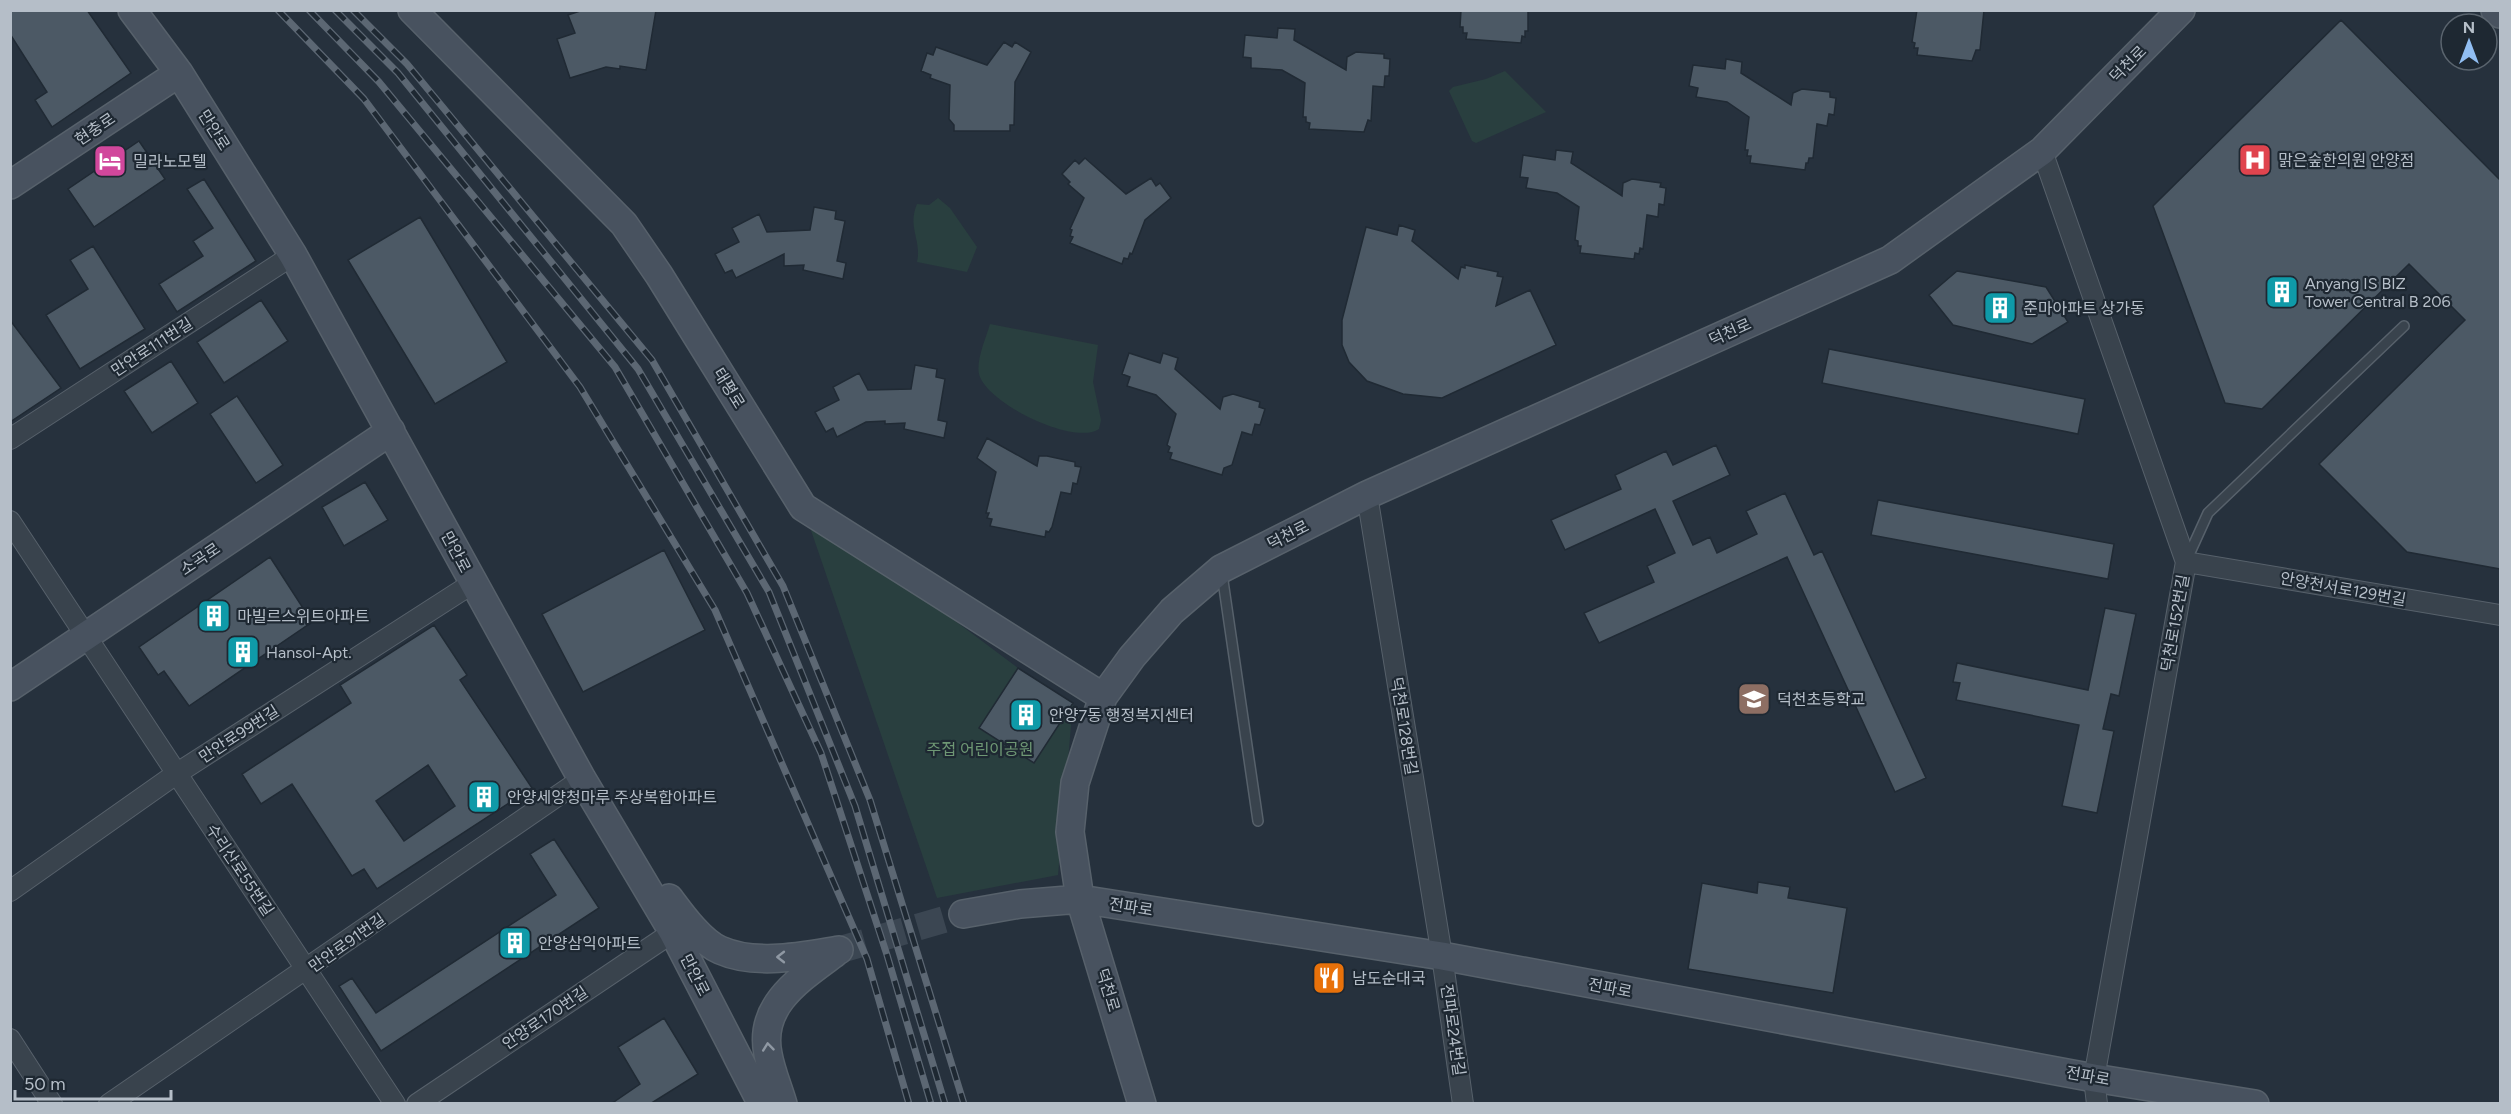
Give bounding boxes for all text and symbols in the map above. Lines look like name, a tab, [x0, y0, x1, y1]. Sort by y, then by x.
north arrow	[2439, 12, 2499, 72]
text: N	[2463, 18, 2475, 37]
street label: 덕천로	[2106, 41, 2151, 86]
street label: 만안로	[194, 106, 234, 154]
street label: 현충로	[71, 109, 119, 149]
hospital icon: 맑은숲한의원 안양점	[2237, 142, 2273, 178]
hotel icon: 밀라노모텔	[92, 143, 128, 179]
place label: 맑은숲한의원 안양점	[2278, 151, 2414, 170]
place label: 밀라노모텔	[133, 152, 207, 171]
building icon: Anyang IS BIZ Tower Central B 206	[2264, 274, 2300, 310]
place label: Anyang IS BIZ Tower Central B 206	[2305, 274, 2451, 311]
building icon: 준마아파트 상가동	[1982, 290, 2018, 326]
place label: 준마아파트 상가동	[2023, 299, 2145, 318]
street label: 만안로111번길	[108, 314, 196, 380]
street label: 덕천로	[1706, 314, 1754, 350]
street label: 태평로	[709, 364, 749, 412]
street label: 덕천로	[1264, 516, 1312, 553]
street label: 만안로	[437, 528, 475, 576]
street label: 소곡로	[176, 539, 224, 579]
street label: 안양천서로129번길	[2278, 569, 2408, 609]
street label: 덕천로152번길	[2157, 573, 2193, 673]
building icon: 마빌르스위트아파트	[196, 598, 232, 634]
place label: 마빌르스위트아파트	[237, 607, 369, 626]
building icon: Hansol-Apt.	[225, 634, 261, 670]
place label: Hansol-Apt.	[266, 643, 352, 662]
street label: 덕천로128번길	[1387, 676, 1421, 776]
school or university icon: 덕천초등학교	[1736, 681, 1772, 717]
place label: 덕천초등학교	[1777, 690, 1865, 709]
building icon: 안양7동 행정복지센터	[1008, 697, 1044, 733]
street label: 만안로99번길	[195, 701, 283, 767]
place label: 안양7동 행정복지센터	[1049, 706, 1194, 725]
park label: 주접 어린이공원	[927, 740, 1034, 759]
building icon: 안양세양청마루 주상복합아파트	[466, 779, 502, 815]
place label: 안양세양청마루 주상복합아파트	[507, 788, 717, 807]
street label: 수리산로55번길	[202, 820, 278, 920]
street label: 전파로	[1108, 894, 1155, 920]
street label: 만안로91번길	[305, 910, 389, 976]
building icon: 안양삼익아파트	[497, 925, 533, 961]
place label: 안양삼익아파트	[538, 934, 641, 953]
street label: 만안로	[677, 951, 714, 999]
one-way arrow	[776, 951, 785, 963]
restaurant icon: 남도순대국	[1311, 960, 1347, 996]
street label: 덕천로	[1092, 966, 1124, 1014]
place label: 남도순대국	[1352, 969, 1426, 988]
street label: 전파로	[1587, 974, 1634, 1002]
street label: 안양로170번길	[499, 982, 591, 1054]
street label: 전파로24번길	[1437, 983, 1469, 1077]
one-way arrow	[762, 1043, 775, 1052]
scale bar	[15, 1063, 171, 1101]
street label: 전파로	[2065, 1063, 2112, 1089]
text: 50 m	[24, 1073, 66, 1095]

